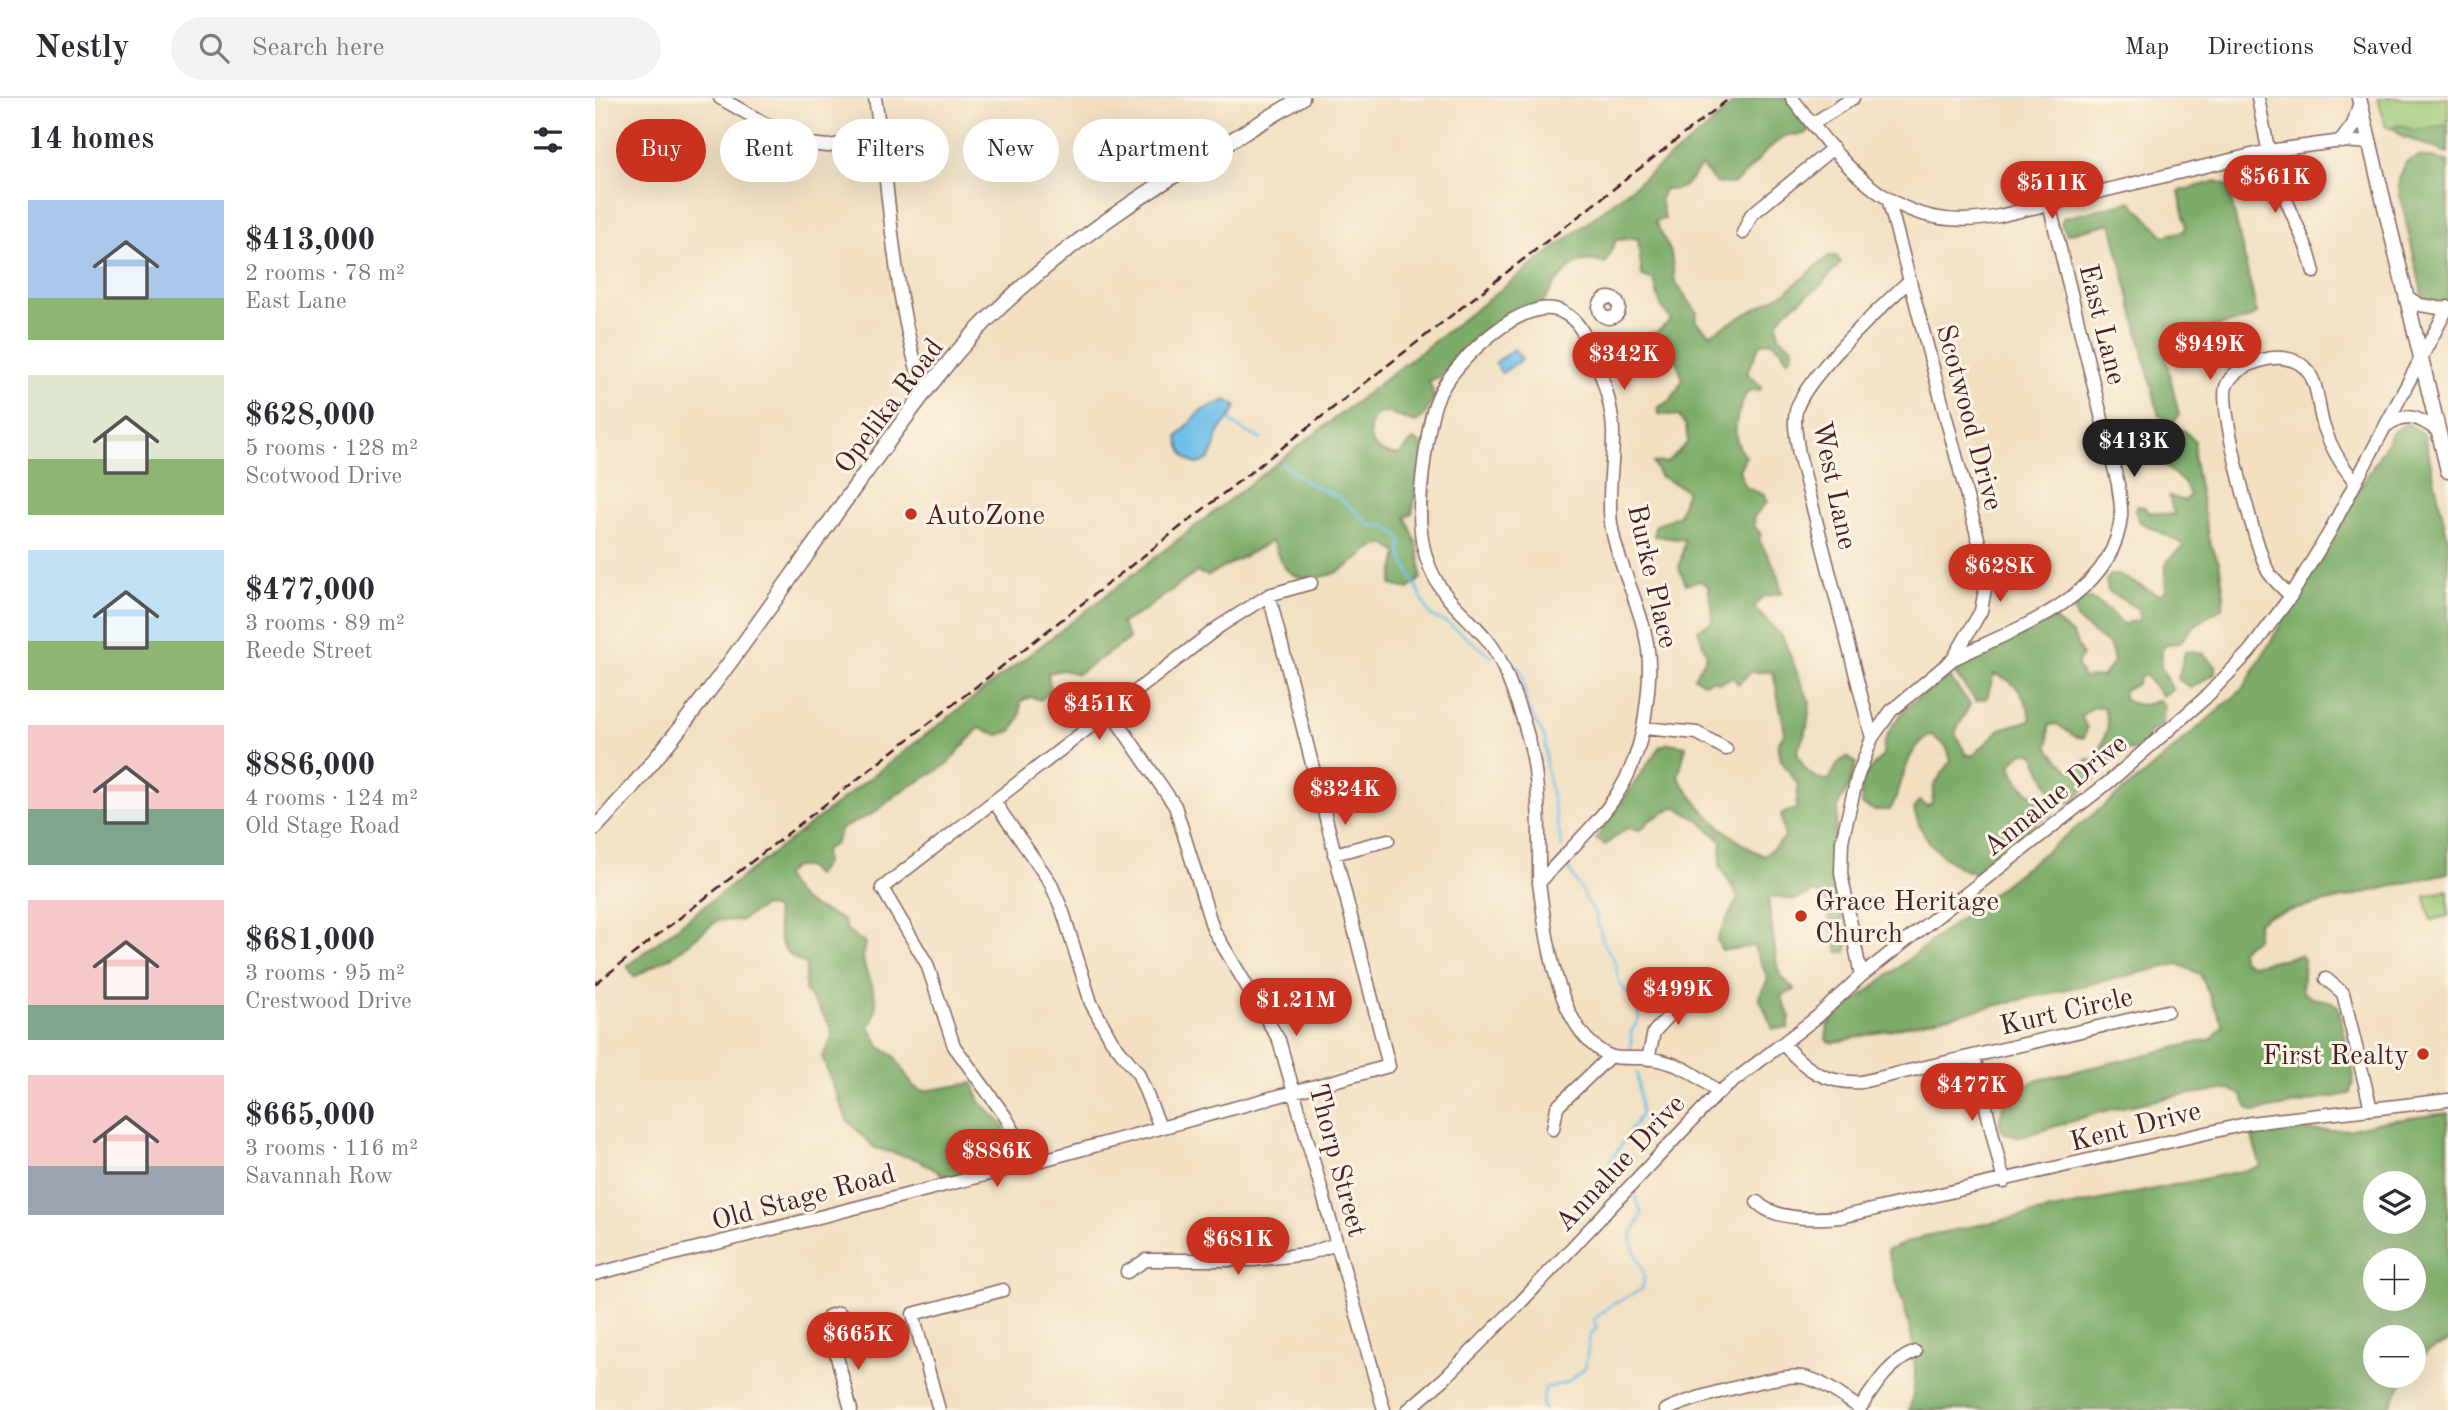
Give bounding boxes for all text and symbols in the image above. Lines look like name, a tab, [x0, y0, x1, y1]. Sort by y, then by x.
search box	[171, 17, 661, 80]
icon: search	[195, 29, 233, 67]
text: Nestly	[35, 32, 129, 65]
text: Search here	[251, 35, 385, 61]
text: Map	[2125, 36, 2169, 60]
text: Directions	[2207, 36, 2314, 60]
text: Saved	[2352, 36, 2413, 60]
chip: Buy	[616, 119, 706, 182]
chip: Rent	[720, 119, 818, 182]
chip: Filters	[832, 119, 949, 182]
chip: New	[963, 119, 1059, 182]
chip: Apartment	[1073, 119, 1233, 182]
icon: filters	[529, 121, 567, 159]
text: 14 homes	[28, 125, 154, 155]
pin: $561K	[2226, 156, 2324, 215]
pin: $511K	[2003, 162, 2101, 221]
text: $561K	[2239, 166, 2311, 189]
text: $511K	[2016, 172, 2088, 195]
text: $413,000	[245, 226, 375, 256]
icon: home	[84, 228, 168, 312]
street label: East Lane	[2073, 261, 2130, 388]
text: 2 rooms · 78 m²	[245, 262, 405, 285]
text: East Lane	[245, 290, 346, 313]
street label: Scotwood Drive	[1930, 322, 2006, 514]
pin: $949K	[2161, 322, 2259, 382]
pin: $342K	[1575, 332, 1673, 392]
text: $949K	[2174, 333, 2246, 356]
street label: Opelika Road	[831, 334, 950, 479]
text: $342K	[1588, 343, 1660, 366]
text: $628,000	[245, 401, 375, 431]
icon: home	[84, 403, 168, 487]
street label: West Lane	[1806, 419, 1860, 552]
pin: $413K	[2085, 420, 2183, 479]
text: $413K	[2098, 430, 2170, 453]
text: 5 rooms · 128 m²	[245, 437, 418, 460]
text: Scotwood Drive	[245, 465, 402, 488]
street label: Burke Place	[1621, 502, 1681, 651]
place label: AutoZone	[925, 503, 1045, 531]
marker: AutoZone	[903, 506, 919, 522]
pin: $628K	[1951, 545, 2049, 604]
text: $628K	[1964, 555, 2036, 578]
text: $477,000	[245, 576, 375, 606]
icon: home	[84, 578, 168, 662]
text: 3 rooms · 89 m²	[245, 612, 405, 635]
text: Reede Street	[245, 640, 373, 663]
pin: $451K	[1050, 682, 1148, 742]
text: $451K	[1063, 693, 1135, 716]
street label: Annalue Drive	[1979, 730, 2133, 863]
text: $886,000	[245, 751, 375, 781]
icon: home	[84, 753, 168, 837]
pin: $324K	[1296, 768, 1394, 827]
text: $324K	[1309, 778, 1381, 801]
text: 4 rooms · 124 m²	[245, 787, 418, 810]
text: Old Stage Road	[245, 815, 400, 838]
place label: Grace Heritage Church	[1815, 889, 1999, 949]
marker: Grace Heritage Church	[1793, 908, 1809, 924]
text: $681,000	[245, 926, 375, 956]
icon: home	[84, 928, 168, 1012]
text: 3 rooms · 95 m²	[245, 962, 405, 985]
pin: $499K	[1629, 968, 1727, 1027]
pin: $1.21M	[1239, 978, 1353, 1038]
text: $499K	[1642, 978, 1714, 1001]
street label: Kurt Circle	[1997, 984, 2136, 1042]
text: $1.21M	[1256, 989, 1336, 1012]
text: Crestwood Drive	[245, 990, 412, 1013]
place label: First Realty	[2262, 1043, 2409, 1071]
marker: First Realty	[2415, 1046, 2431, 1062]
pin: $477K	[1923, 1063, 2021, 1123]
text: $477K	[1936, 1074, 2008, 1097]
street label: Thorp Street	[1302, 1081, 1370, 1240]
street label: Annalue Drive	[1551, 1090, 1691, 1238]
street label: Kent Drive	[2067, 1098, 2204, 1158]
text: $665,000	[245, 1101, 375, 1131]
icon: home	[84, 1103, 168, 1187]
pin: $886K	[948, 1130, 1046, 1189]
text: 3 rooms · 116 m²	[245, 1137, 418, 1160]
text: $886K	[961, 1140, 1033, 1163]
street label: Old Stage Road	[709, 1161, 899, 1237]
text: Savannah Row	[245, 1165, 393, 1188]
map controls	[2363, 1171, 2426, 1388]
button: layers	[2363, 1171, 2426, 1234]
pin: $681K	[1189, 1218, 1287, 1277]
text: $681K	[1202, 1228, 1274, 1251]
button: +	[2363, 1248, 2426, 1311]
pin: $665K	[809, 1312, 907, 1372]
text: $665K	[822, 1323, 894, 1346]
button: −	[2363, 1325, 2426, 1388]

